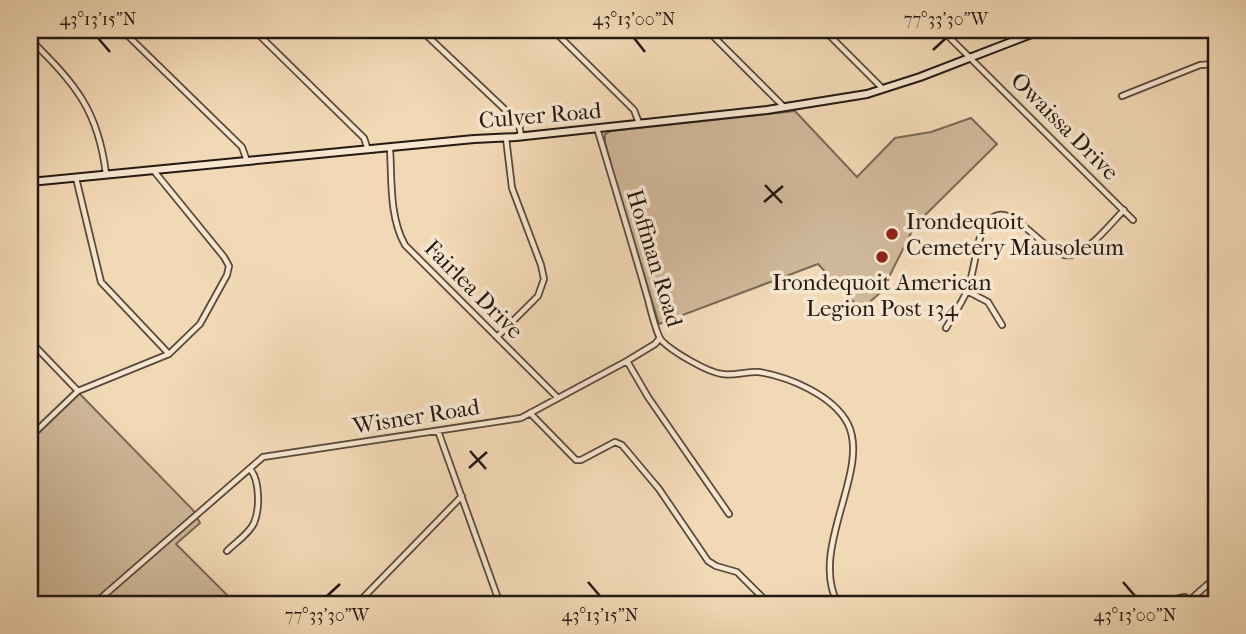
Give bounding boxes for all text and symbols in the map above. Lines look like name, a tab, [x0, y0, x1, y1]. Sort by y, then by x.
text: 43°13'15"N	[59, 9, 137, 30]
text: 43°13'00"N	[593, 9, 676, 30]
text: 77°33'30"W	[904, 9, 990, 30]
street label: Owaissa Drive	[1005, 67, 1124, 186]
street label: Culver Road	[478, 97, 603, 134]
street label: Hoffman Road	[621, 186, 688, 331]
place label: Irondequoit Cemetery Mausoleum	[906, 208, 1124, 261]
marker: Irondequoit Cemetery Mausoleum	[884, 226, 900, 242]
street label: Fairlea Drive	[419, 234, 529, 344]
marker: Irondequoit American Legion Post 134	[874, 249, 890, 265]
place label: Irondequoit American Legion Post 134	[772, 269, 992, 322]
street label: Wisner Road	[350, 393, 482, 440]
text: 77°33'30"W	[285, 605, 371, 626]
text: 43°13'15"N	[561, 605, 639, 626]
text: 43°13'00"N	[1094, 605, 1177, 626]

